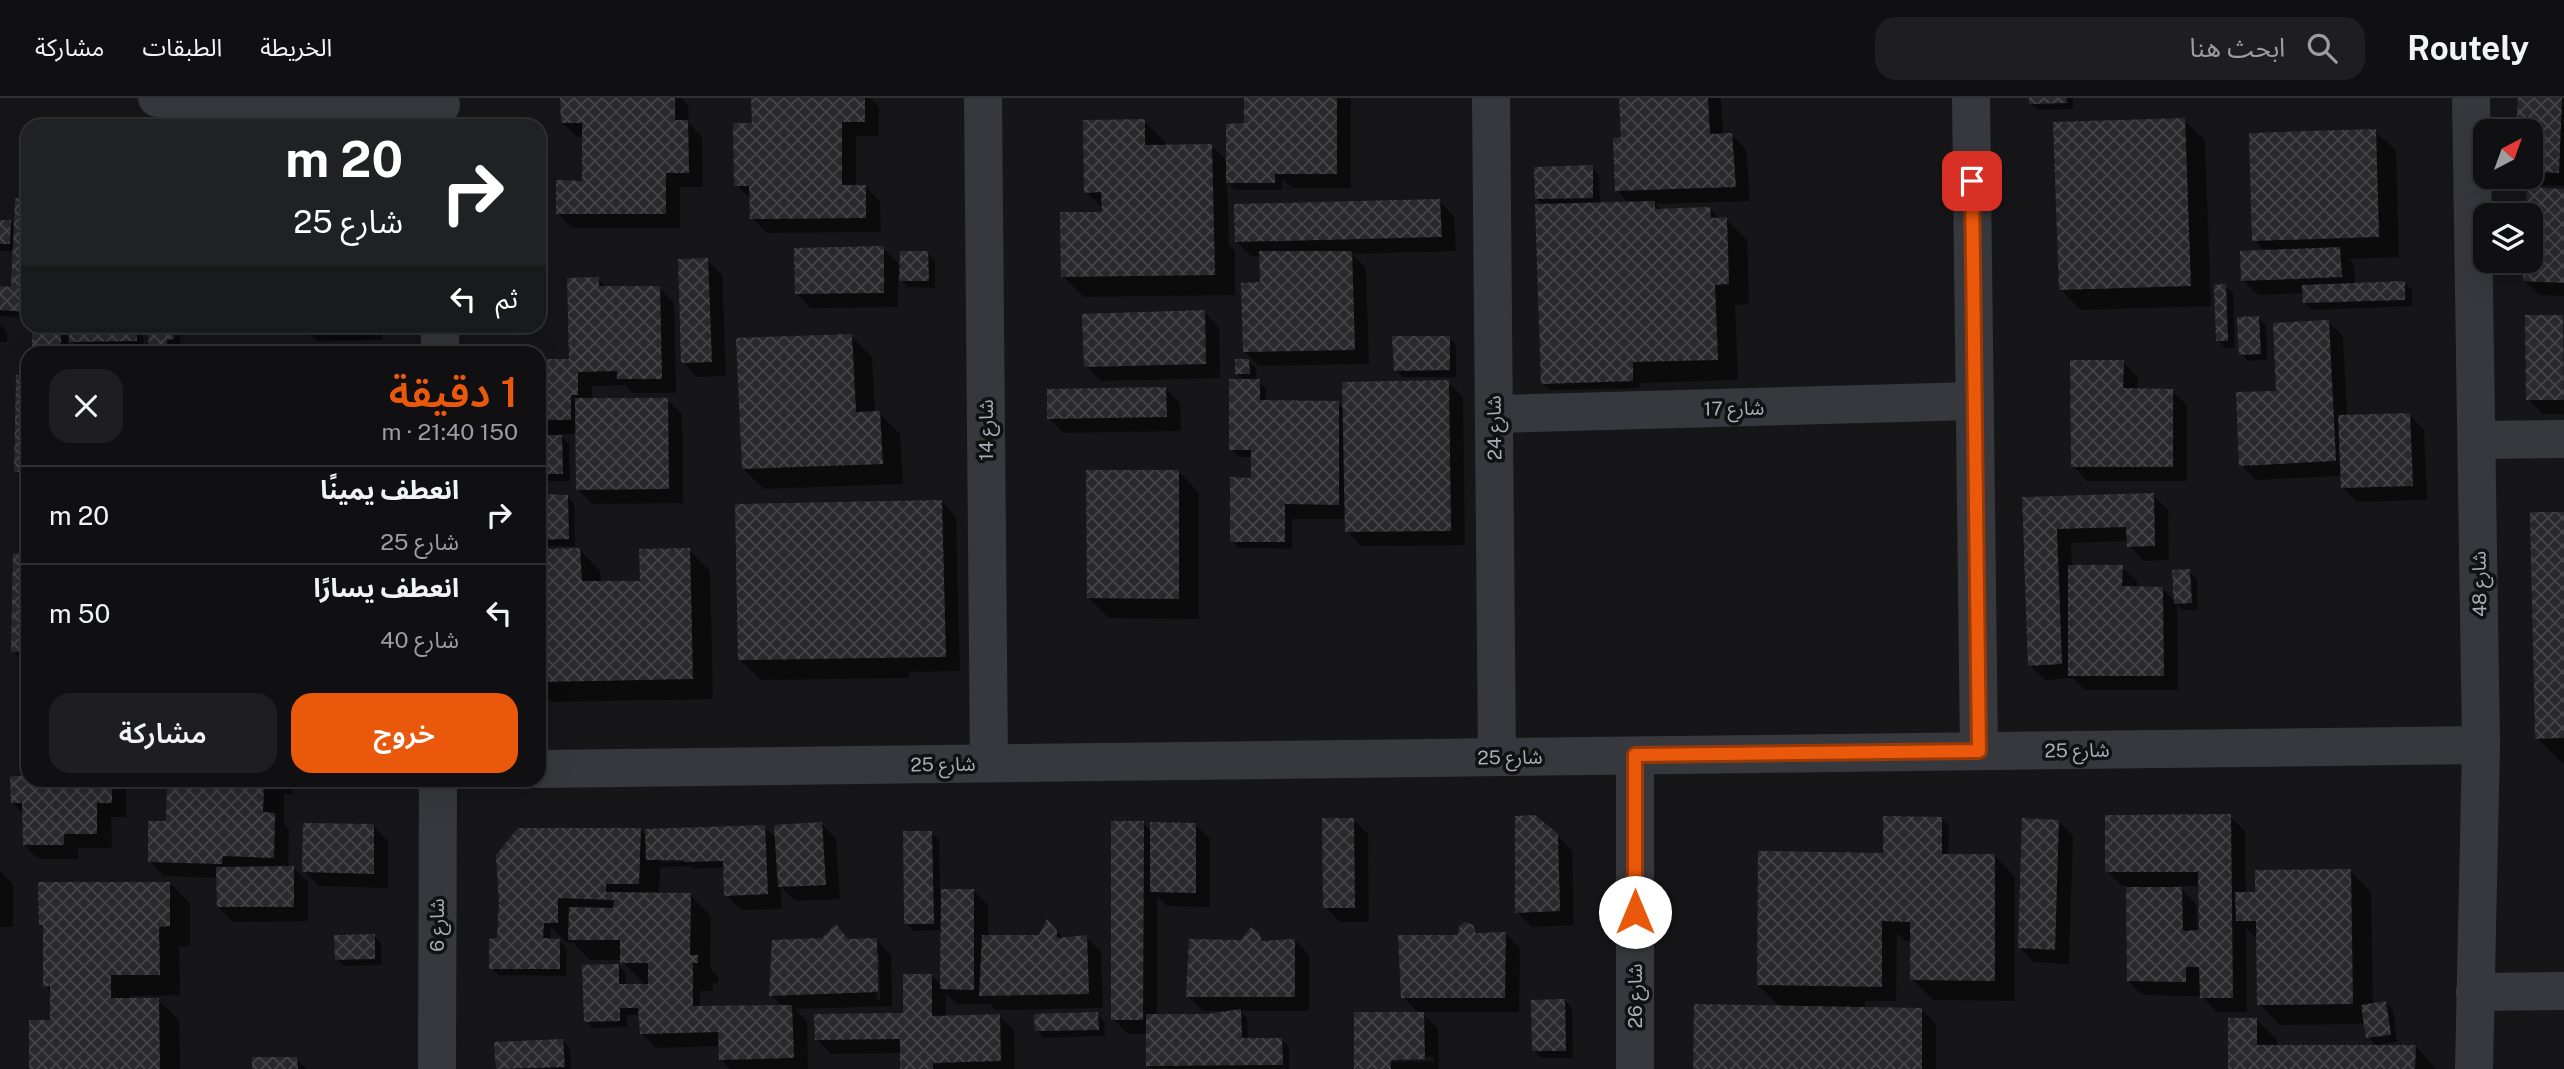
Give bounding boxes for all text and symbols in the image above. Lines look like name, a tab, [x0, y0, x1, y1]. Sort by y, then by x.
search box	[1875, 17, 2365, 80]
icon: search	[2303, 29, 2341, 67]
text: Routely	[2407, 29, 2529, 67]
text: ابحث هنا	[2189, 32, 2285, 63]
text: مشاركة	[35, 33, 104, 61]
text: الطبقات	[142, 33, 222, 61]
text: الخريطة	[260, 33, 332, 61]
north arrow	[2473, 119, 2543, 189]
map controls	[2473, 119, 2543, 273]
text: 20 m	[285, 130, 403, 188]
icon: right	[427, 147, 518, 238]
pin	[1942, 151, 2002, 211]
icon: arrive	[1953, 162, 1991, 200]
text: شارع 25	[293, 203, 403, 240]
button: layers	[2473, 203, 2543, 273]
icon: left	[444, 280, 482, 318]
text: ثم	[496, 283, 518, 314]
text: 1 دقيقة	[389, 367, 518, 416]
button: close	[49, 369, 123, 443]
street label: شارع 24	[1482, 395, 1509, 461]
street label: شارع 17	[1703, 396, 1765, 423]
street label: شارع 14	[975, 399, 1000, 461]
text: 150 m · 21:40	[381, 418, 518, 445]
text: انعطف يمينًا	[320, 474, 459, 505]
icon: right	[480, 496, 518, 534]
text: 20 m	[49, 500, 109, 531]
text: شارع 25	[380, 528, 459, 555]
street label: شارع 48	[2467, 551, 2494, 617]
text: انعطف يسارًا	[313, 572, 459, 603]
icon: left	[480, 594, 518, 632]
text: 50 m	[49, 598, 110, 629]
text: شارع 40	[380, 626, 459, 653]
button: مشاركة	[49, 693, 277, 773]
button: خروج	[291, 693, 518, 773]
street label: شارع 25	[2044, 738, 2110, 765]
street label: شارع 25	[1477, 745, 1543, 772]
street label: شارع 25	[910, 752, 976, 779]
position arrow	[1598, 875, 1672, 949]
street label: شارع 6	[426, 898, 451, 952]
street label: شارع 26	[1624, 964, 1649, 1028]

